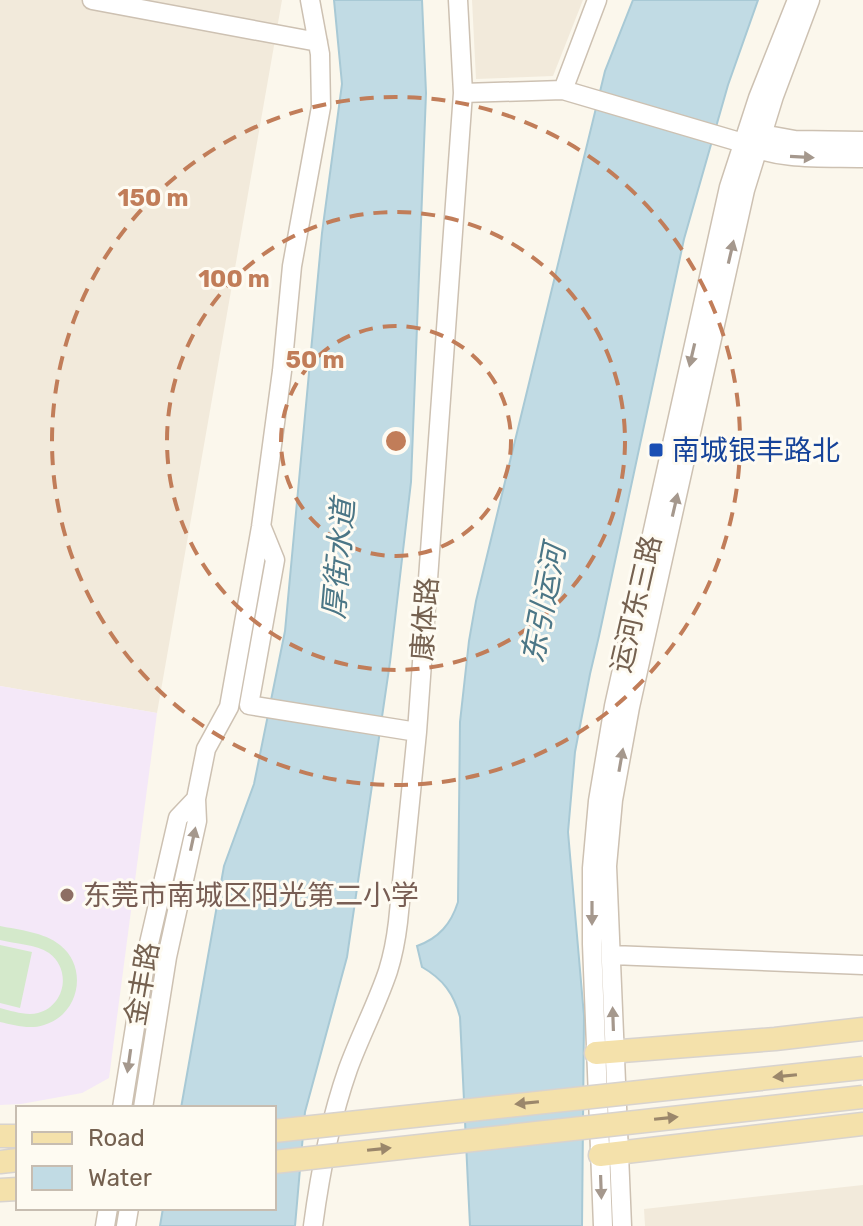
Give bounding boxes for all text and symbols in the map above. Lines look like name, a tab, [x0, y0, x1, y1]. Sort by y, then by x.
one-way arrow	[790, 150, 815, 163]
text: 150 m	[118, 184, 188, 212]
one-way arrow	[725, 239, 738, 264]
text: 100 m	[198, 265, 270, 293]
one-way arrow	[685, 343, 698, 368]
text: 50 m	[286, 346, 344, 374]
centre of rings	[382, 427, 410, 455]
place label: 南城银丰路北	[672, 434, 840, 467]
marker: 南城银丰路北	[647, 441, 665, 459]
one-way arrow	[669, 493, 682, 518]
water label: 厚街水道	[316, 494, 363, 620]
street label: 运河东三路	[604, 532, 668, 676]
water label: 东引运河	[515, 537, 574, 666]
street label: 康体路	[406, 576, 444, 662]
one-way arrow	[615, 747, 627, 772]
one-way arrow	[187, 826, 200, 851]
place label: 东莞市南城区阳光第二小学	[83, 879, 419, 912]
marker: 东莞市南城区阳光第二小学	[58, 886, 76, 904]
one-way arrow	[586, 901, 598, 926]
street label: 金丰路	[118, 940, 166, 1028]
one-way arrow	[606, 1006, 619, 1031]
one-way arrow	[122, 1049, 135, 1074]
one-way arrow	[773, 1069, 798, 1082]
one-way arrow	[514, 1097, 539, 1110]
legend	[16, 1106, 276, 1210]
one-way arrow	[653, 1112, 678, 1125]
text: Road	[88, 1124, 145, 1152]
one-way arrow	[367, 1143, 392, 1156]
text: Water	[88, 1164, 152, 1192]
one-way arrow	[595, 1175, 608, 1200]

